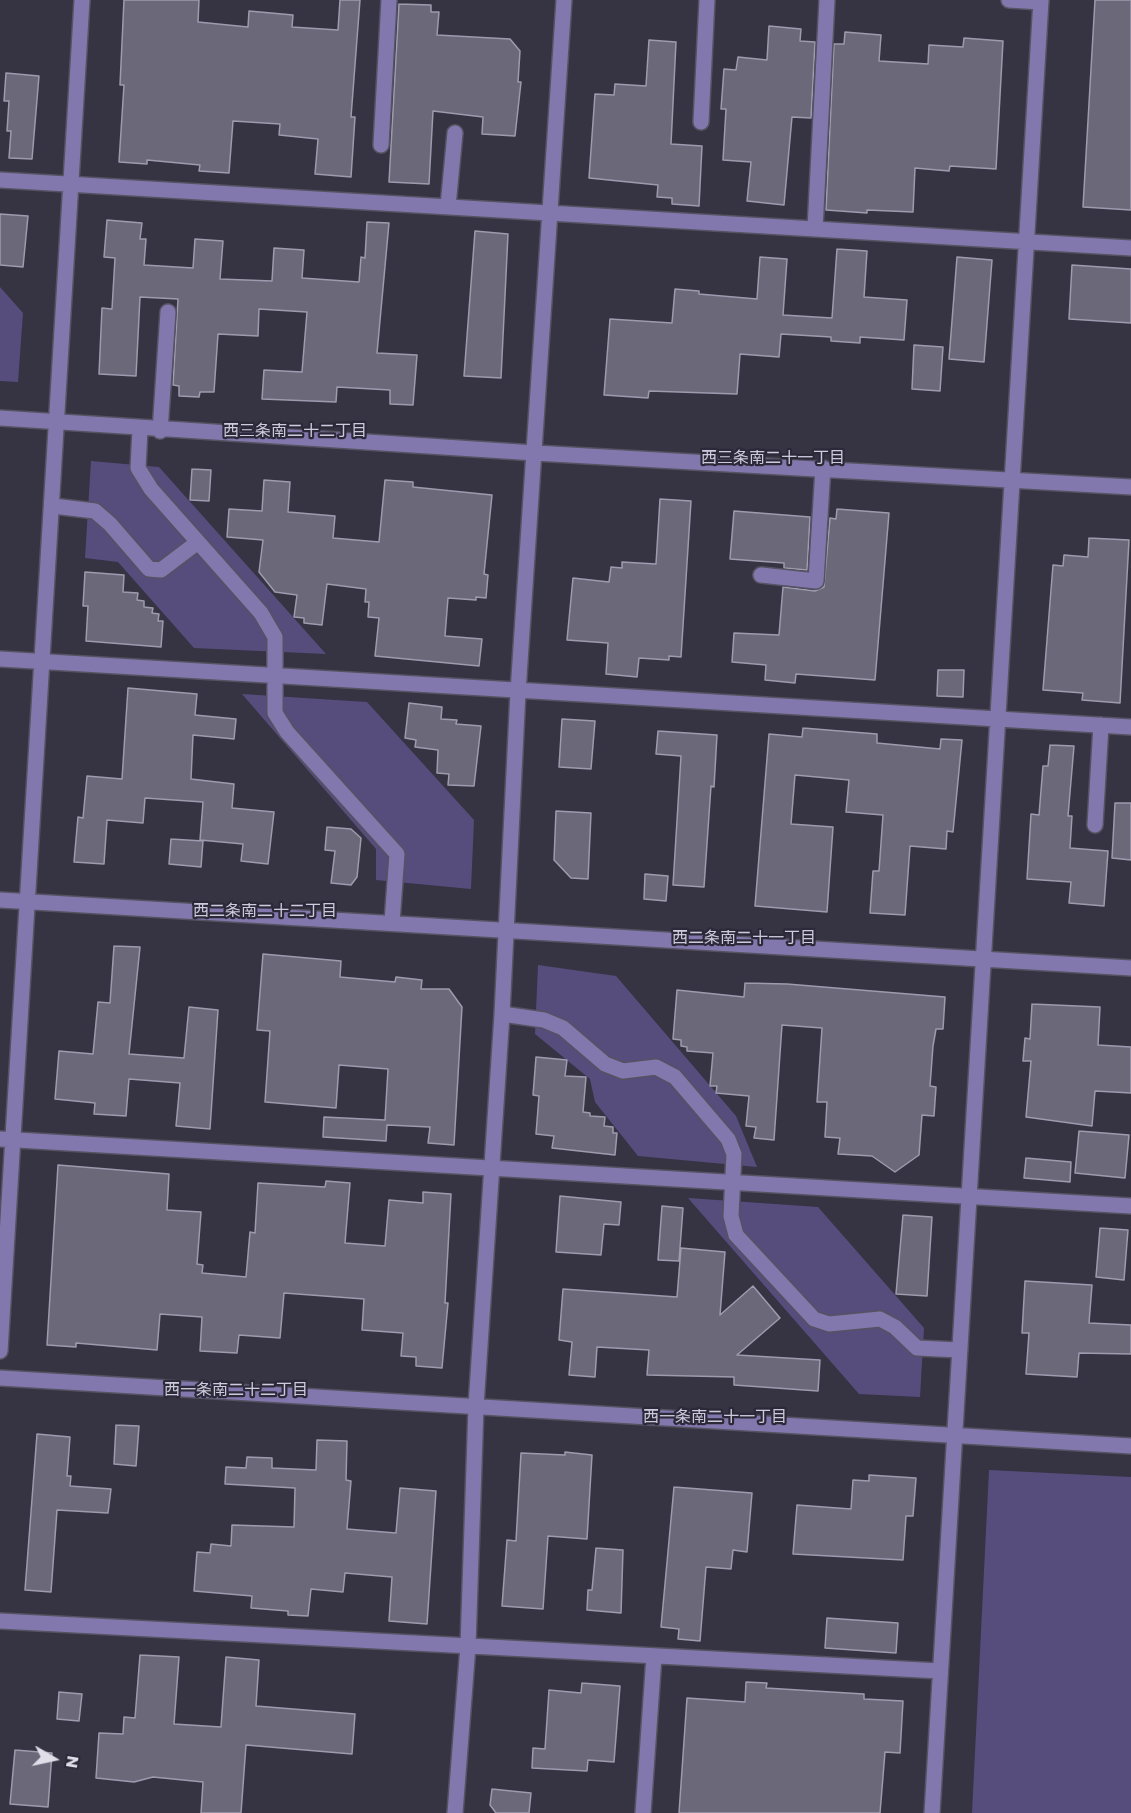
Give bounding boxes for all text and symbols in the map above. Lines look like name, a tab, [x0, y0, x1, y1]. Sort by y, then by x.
district label: 西三条南二十二丁目	[223, 422, 367, 442]
district label: 西三条南二十一丁目	[701, 449, 845, 469]
district label: 西二条南二十二丁目	[193, 902, 337, 922]
district label: 西二条南二十一丁目	[672, 929, 816, 949]
district label: 西一条南二十二丁目	[164, 1381, 308, 1401]
district label: 西一条南二十一丁目	[643, 1408, 787, 1428]
north arrow	[24, 1729, 84, 1789]
text: N	[60, 1754, 85, 1770]

